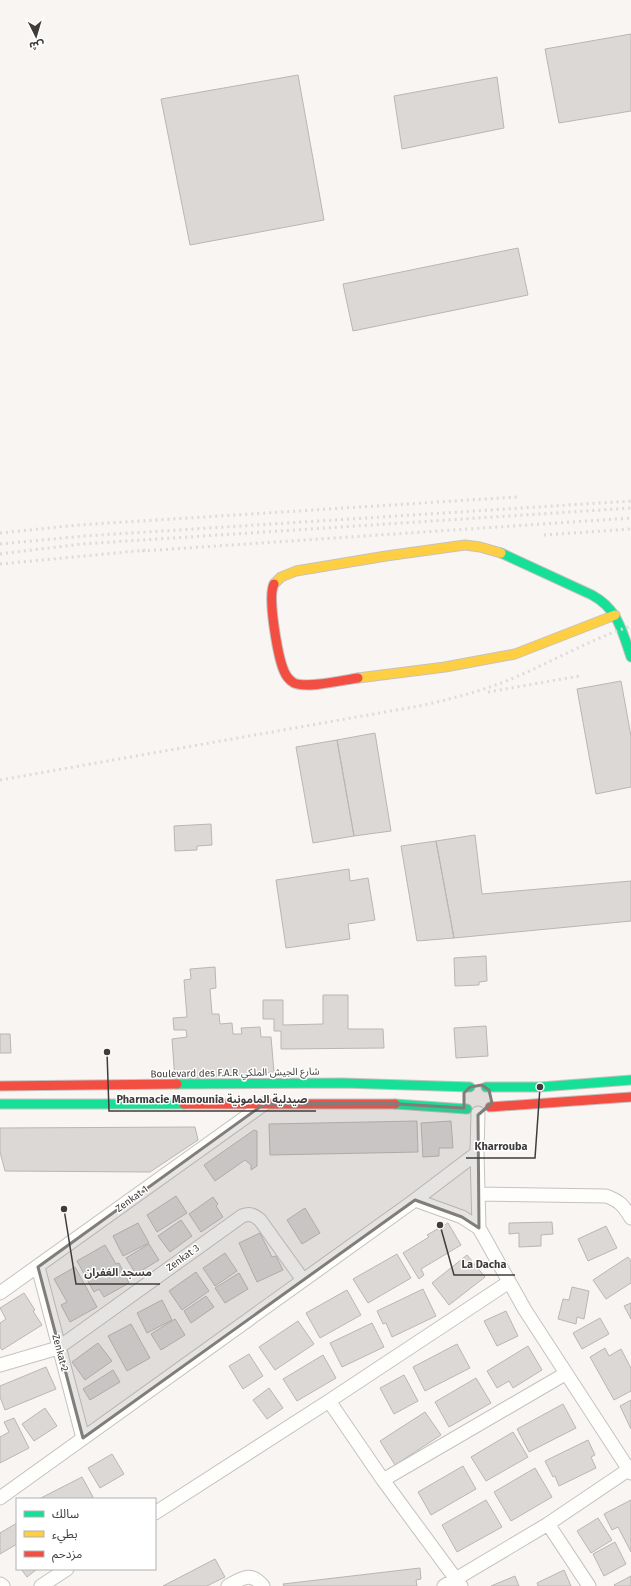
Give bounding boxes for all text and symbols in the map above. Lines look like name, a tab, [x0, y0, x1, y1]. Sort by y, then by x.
north arrow	[16, 16, 56, 56]
text: ش	[29, 38, 45, 53]
street label: Boulevard des F.A.R شارع الجيش الملكي	[150, 1066, 320, 1082]
callout: Pharmacie Mamounia صيدلية المامونية	[109, 1088, 316, 1111]
text: Pharmacie Mamounia صيدلية المامونية	[116, 1093, 308, 1106]
callout: Kharrouba	[466, 1135, 535, 1158]
text: Kharrouba	[474, 1140, 528, 1153]
street label: Zenkat 1	[113, 1183, 151, 1215]
street label: Zenkat 3	[164, 1242, 202, 1274]
callout: La Dacha	[454, 1252, 515, 1275]
text: La Dacha	[462, 1258, 506, 1271]
callout: مسجد الغفران	[76, 1261, 160, 1284]
text: مسجد الغفران	[84, 1266, 152, 1279]
street label: Zenkat 2	[49, 1333, 71, 1373]
legend	[16, 1498, 156, 1570]
text: سالك	[52, 1507, 79, 1521]
text: بطيء	[52, 1527, 78, 1544]
text: مزدحم	[52, 1547, 82, 1563]

